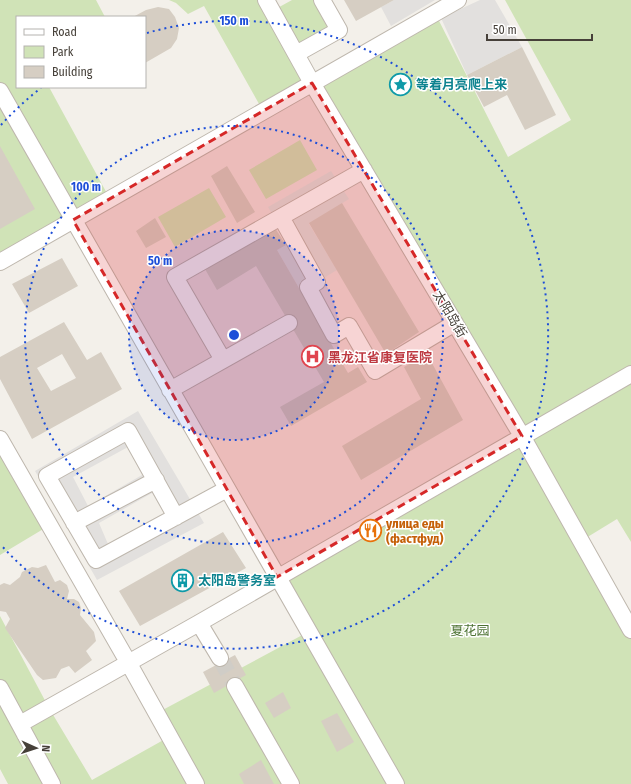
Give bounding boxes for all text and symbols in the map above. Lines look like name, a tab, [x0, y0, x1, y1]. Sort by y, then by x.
text: 150 m	[219, 14, 249, 28]
legend	[16, 16, 146, 88]
scale bar	[487, 16, 592, 42]
text: 50 m	[493, 23, 517, 37]
text: Road	[52, 25, 77, 39]
text: Park	[52, 45, 74, 59]
text: Building	[52, 65, 93, 79]
place icon: 等着月亮爬上来	[387, 71, 413, 97]
place label: 等着月亮爬上来	[416, 77, 507, 92]
text: 100 m	[71, 180, 101, 194]
text: 50 m	[148, 254, 172, 268]
street label: 太阳岛街	[430, 288, 470, 340]
centre of rings	[227, 328, 241, 342]
hospital icon: 黑龙江省康复医院	[300, 344, 326, 370]
place label: 黑龙江省康复医院	[328, 350, 432, 365]
place label: улица еды (фастфуд)	[385, 516, 444, 546]
restaurant icon: улица еды (фастфуд)	[357, 517, 383, 543]
building icon: 太阳岛警务室	[169, 567, 195, 593]
place label: 太阳岛警务室	[198, 573, 276, 588]
park label: 夏花园	[450, 623, 490, 638]
north arrow	[16, 728, 56, 768]
text: N	[39, 745, 52, 752]

